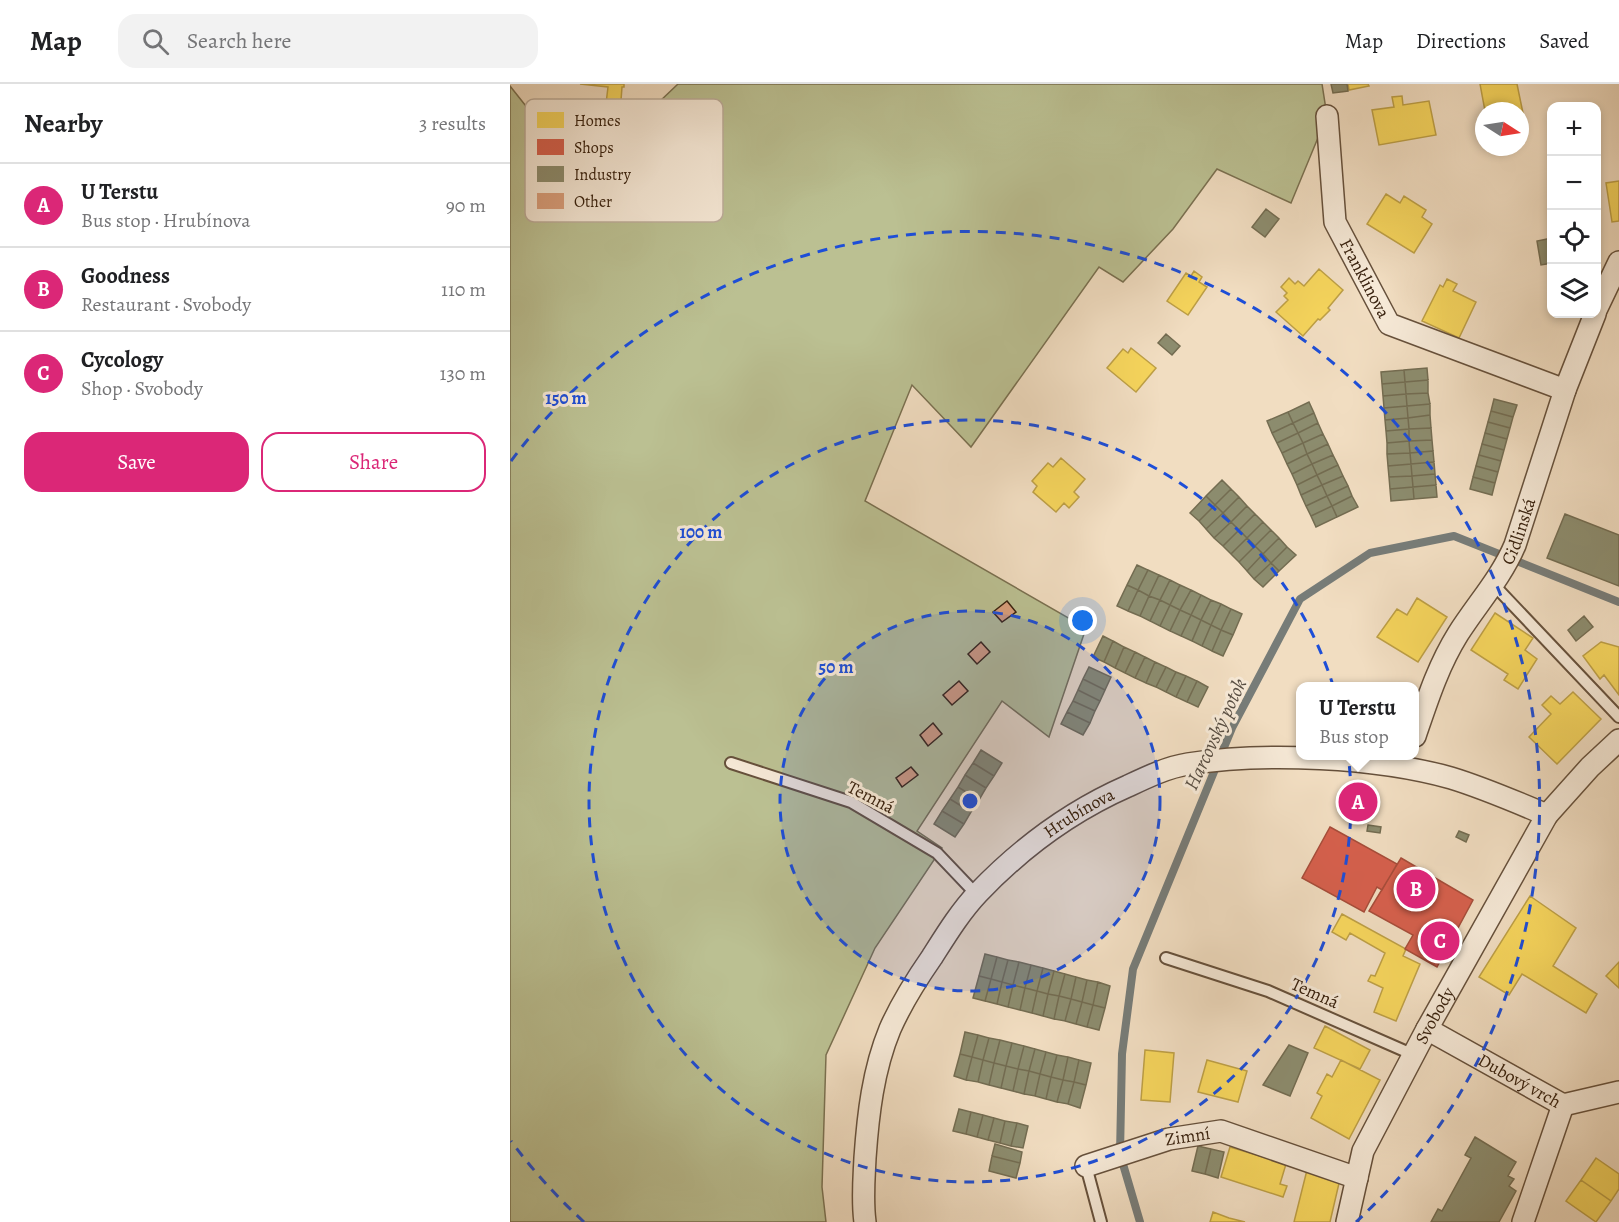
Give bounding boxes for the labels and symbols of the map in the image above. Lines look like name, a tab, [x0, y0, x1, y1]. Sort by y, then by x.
legend	[525, 99, 723, 222]
north arrow	[1475, 102, 1529, 156]
text: Homes	[574, 110, 621, 132]
text: Shops	[574, 137, 614, 159]
text: Industry	[574, 164, 632, 186]
text: Other	[574, 191, 612, 213]
street label: Franklinova	[1334, 234, 1396, 323]
text: 150 m	[545, 386, 587, 410]
street label: Cidlinská	[1495, 494, 1542, 569]
text: 100 m	[680, 520, 722, 544]
your location	[1068, 606, 1097, 635]
text: 50 m	[819, 655, 853, 679]
water label: Harcovský potok	[1178, 674, 1253, 795]
street label: Temná	[843, 775, 899, 819]
pin: A	[1338, 780, 1378, 824]
street label: Hrubínova	[1039, 782, 1119, 843]
centre of rings	[960, 791, 980, 811]
pin: B	[1396, 866, 1436, 912]
pin: C	[1420, 918, 1460, 964]
street label: Temná	[1287, 972, 1343, 1014]
street label: Svobody	[1409, 982, 1461, 1048]
street label: Dubový vrch	[1474, 1048, 1566, 1114]
street label: Zimní	[1163, 1121, 1212, 1151]

